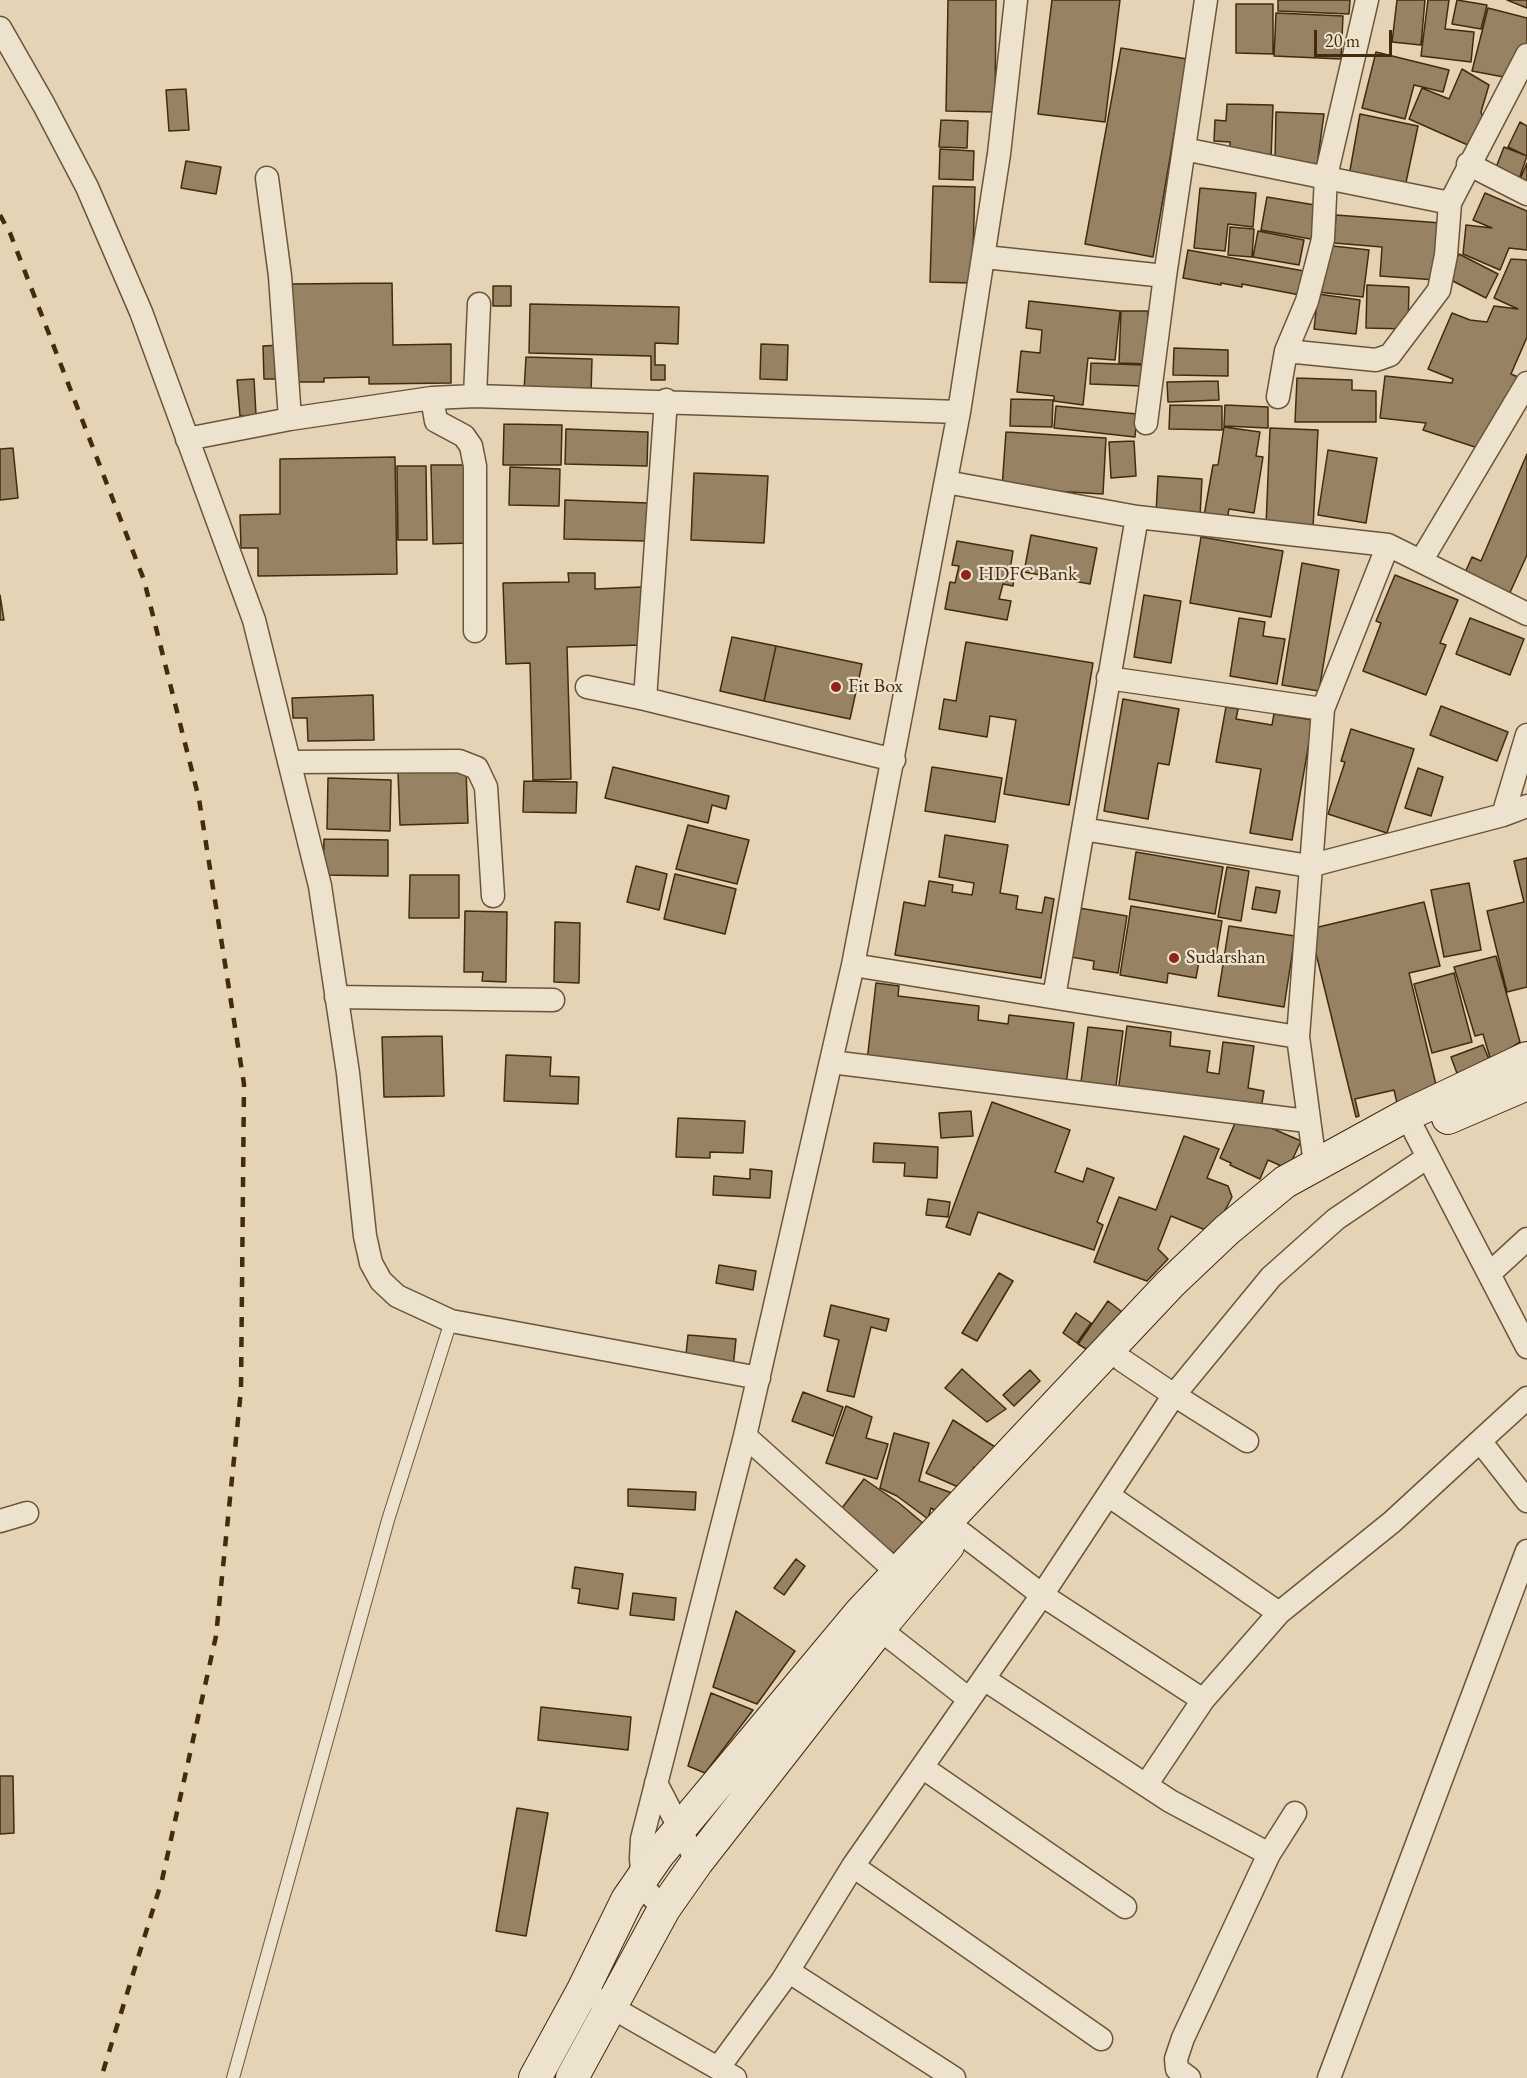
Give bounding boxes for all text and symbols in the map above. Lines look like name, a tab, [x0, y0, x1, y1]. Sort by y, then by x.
scale bar	[1317, 18, 1395, 56]
text: 20 m	[1325, 29, 1360, 52]
place label: HDFC Bank	[978, 563, 1077, 587]
marker: HDFC Bank	[959, 568, 973, 582]
place label: Fit Box	[848, 675, 903, 699]
marker: Fit Box	[829, 680, 843, 694]
place label: Sudarshan	[1186, 946, 1266, 970]
marker: Sudarshan	[1167, 951, 1181, 965]

